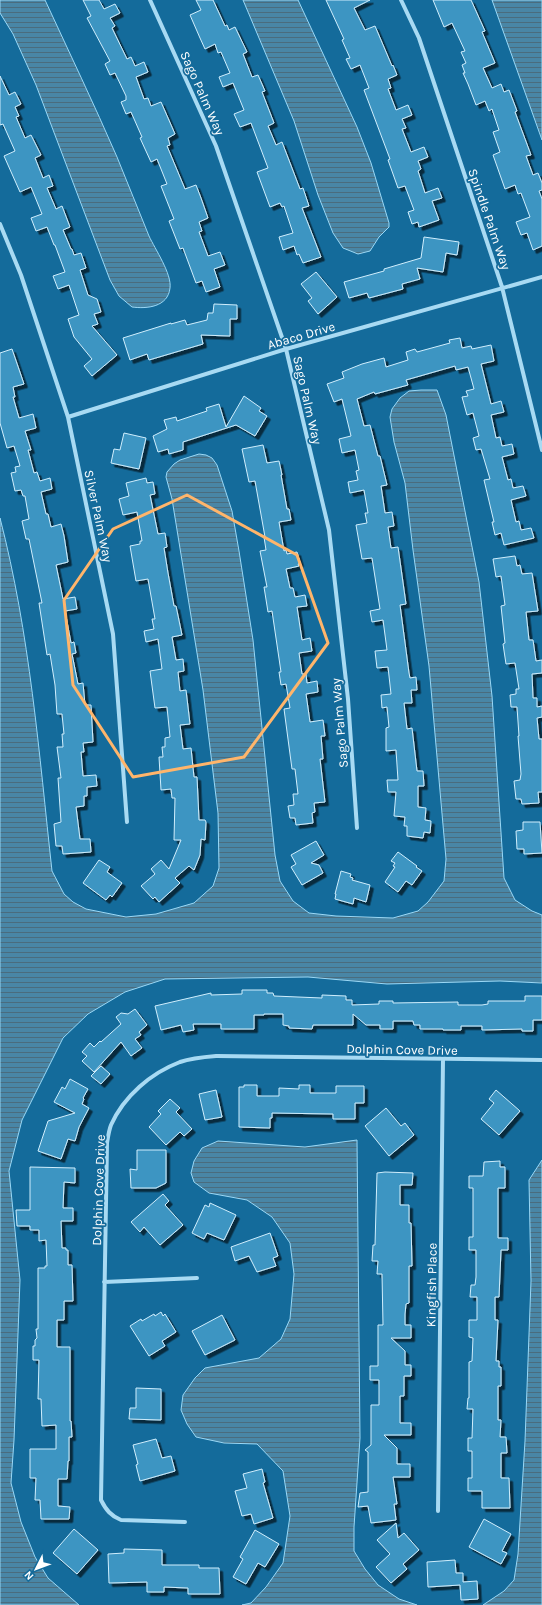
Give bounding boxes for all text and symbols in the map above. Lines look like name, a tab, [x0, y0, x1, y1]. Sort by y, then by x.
street label: Sago Palm Way	[177, 49, 228, 137]
street label: Spindle Palm Way	[465, 167, 514, 272]
street label: Abaco Drive	[266, 319, 337, 352]
street label: Sago Palm Way	[290, 354, 325, 446]
street label: Silver Palm Way	[81, 469, 116, 564]
street label: Sago Palm Way	[328, 677, 351, 769]
street label: Dolphin Cove Drive	[346, 1041, 458, 1058]
street label: Dolphin Cove Drive	[89, 1134, 108, 1246]
street label: Kingfish Place	[423, 1242, 440, 1327]
north arrow	[16, 1549, 56, 1589]
text: N	[21, 1568, 36, 1583]

